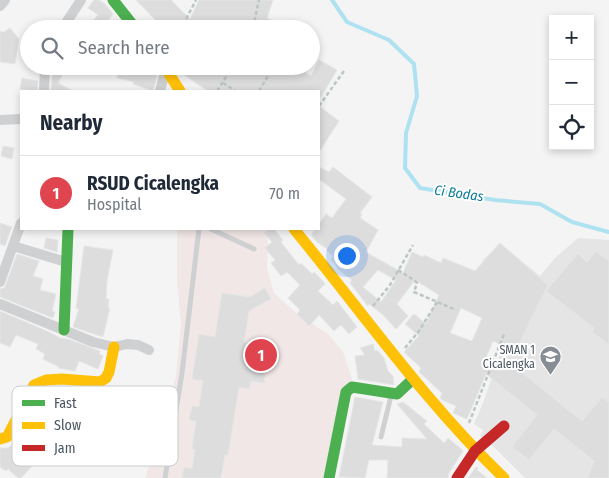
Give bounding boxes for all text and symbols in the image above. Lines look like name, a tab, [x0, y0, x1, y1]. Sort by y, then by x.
map controls	[549, 15, 594, 150]
button: +	[549, 15, 594, 60]
search box	[20, 20, 320, 75]
icon: search	[38, 34, 66, 62]
text: Search here	[78, 36, 170, 59]
button: −	[549, 60, 594, 105]
button: locate	[549, 105, 594, 150]
text: Nearby	[40, 110, 102, 136]
text: RSUD Cicalengka	[87, 172, 219, 195]
water label: Ci Bodas	[433, 182, 485, 205]
text: 1	[53, 184, 59, 203]
text: 70 m	[269, 184, 300, 203]
text: Hospital	[87, 195, 142, 214]
your location	[334, 243, 360, 269]
pin: 1	[245, 336, 277, 374]
place label: SMAN 1 Cicalengka	[483, 343, 535, 371]
school or university icon: SMAN 1 Cicalengka	[539, 345, 563, 376]
legend	[12, 386, 178, 466]
text: Fast	[54, 395, 77, 412]
text: Slow	[54, 417, 81, 434]
text: Jam	[54, 440, 75, 457]

